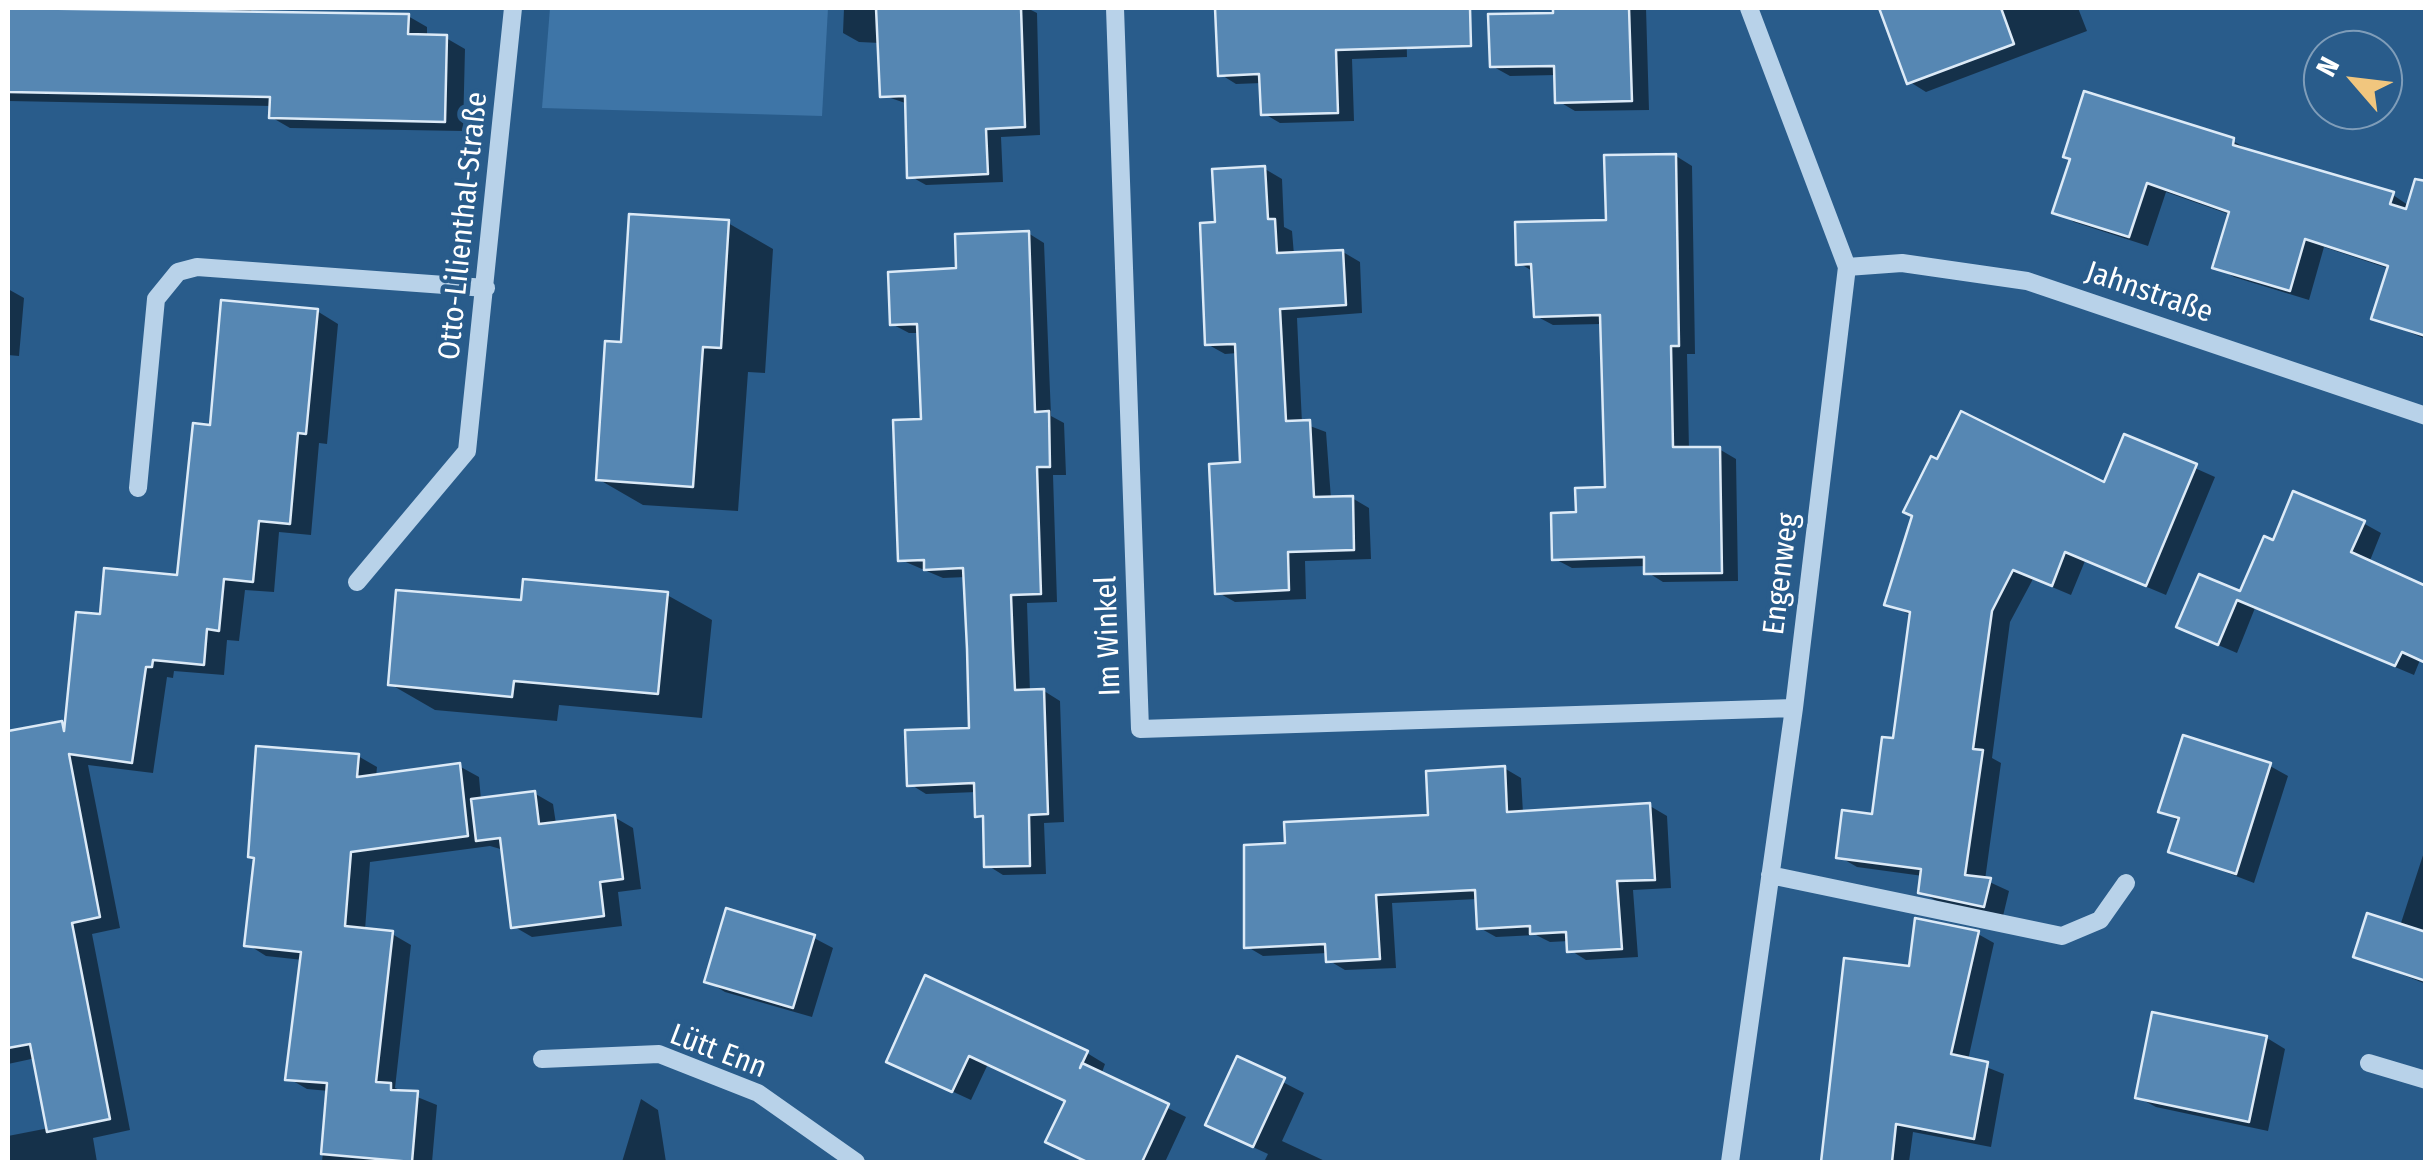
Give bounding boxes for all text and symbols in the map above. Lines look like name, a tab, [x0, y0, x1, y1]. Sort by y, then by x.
north arrow	[2303, 30, 2403, 130]
text: N	[2309, 51, 2346, 82]
street label: Otto-Lilienthal-Straße	[432, 90, 496, 362]
street label: Jahnstraße	[2081, 254, 2217, 332]
street label: Engenweg	[1757, 511, 1807, 637]
street label: Im Winkel	[1089, 575, 1129, 697]
street label: Lütt Enn	[665, 1017, 771, 1087]

